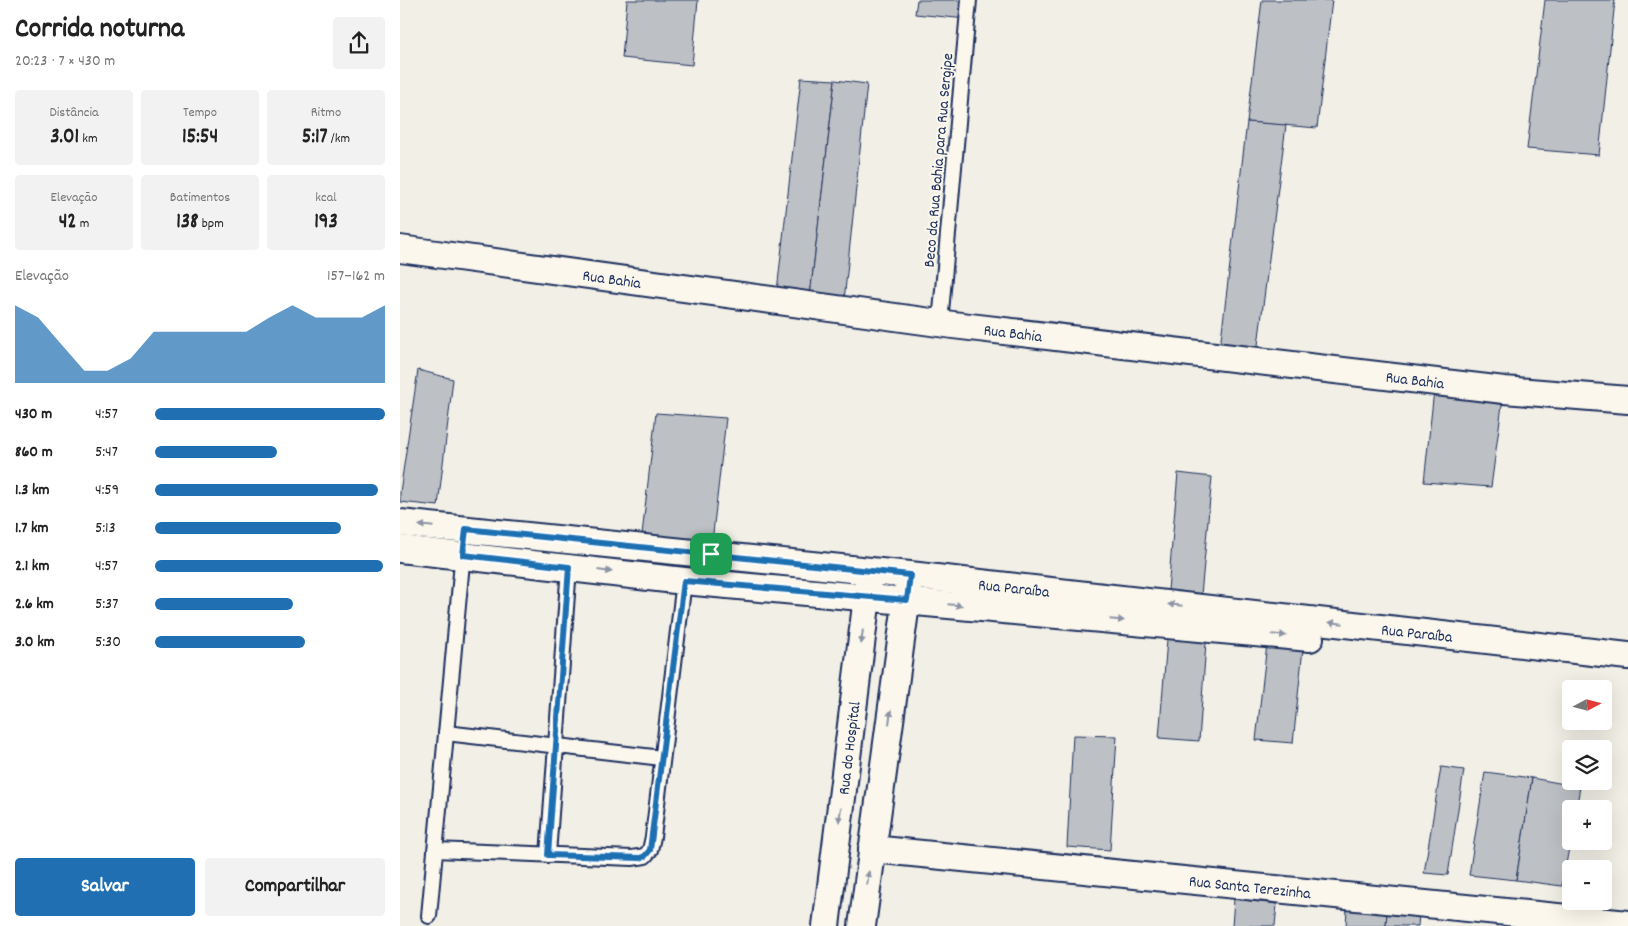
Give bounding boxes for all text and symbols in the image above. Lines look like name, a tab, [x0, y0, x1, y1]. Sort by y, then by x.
text: Corrida noturna	[15, 11, 184, 51]
button: share	[333, 17, 385, 69]
text: 20:23 · 7 × 430 m	[15, 50, 115, 73]
street label: Beco da Rua Bahia para Rua Sergipe	[919, 52, 960, 268]
text: Distância	[49, 103, 99, 123]
text: Tempo	[183, 103, 217, 123]
text: Ritmo	[311, 103, 341, 123]
text: 3.01	[50, 123, 79, 153]
text: 15:54	[182, 123, 218, 153]
text: 5:17	[302, 123, 328, 153]
text: km	[79, 129, 98, 149]
text: /km	[328, 129, 350, 149]
text: Elevação	[50, 188, 98, 208]
text: Batimentos	[170, 188, 230, 208]
text: kcal	[315, 188, 337, 208]
text: 42	[59, 208, 77, 238]
text: 138	[176, 208, 199, 238]
text: 193	[314, 208, 338, 238]
text: m	[77, 214, 89, 234]
text: bpm	[199, 214, 224, 234]
text: Elevação	[15, 265, 69, 288]
text: 157–162 m	[327, 265, 385, 288]
street label: Rua Bahia	[581, 265, 643, 296]
street label: Rua Bahia	[982, 319, 1044, 350]
street label: Rua Bahia	[1384, 366, 1446, 397]
text: 430 m	[15, 403, 52, 426]
text: 4:57	[95, 403, 118, 426]
text: 860 m	[15, 441, 53, 464]
text: 5:47	[95, 441, 118, 464]
text: 1.3 km	[15, 479, 49, 502]
text: 4:59	[95, 479, 119, 502]
text: 1.7 km	[15, 517, 49, 540]
text: 5:13	[95, 517, 116, 540]
one-way arrow	[418, 522, 434, 530]
pin	[690, 533, 732, 575]
icon: arrive	[697, 540, 725, 568]
text: 2.1 km	[15, 555, 49, 578]
text: 4:57	[95, 555, 118, 578]
one-way arrow	[597, 567, 613, 575]
street label: Rua Paraíba	[977, 574, 1051, 605]
text: 2.6 km	[15, 593, 54, 616]
text: 5:37	[95, 593, 118, 616]
one-way arrow	[947, 601, 963, 609]
one-way arrow	[1166, 601, 1182, 609]
one-way arrow	[1109, 616, 1125, 624]
one-way arrow	[1328, 619, 1344, 627]
street label: Rua Paraíba	[1380, 619, 1454, 650]
one-way arrow	[858, 629, 866, 645]
text: 3.0 km	[15, 631, 55, 654]
text: 5:30	[95, 631, 121, 654]
one-way arrow	[1271, 631, 1287, 639]
north arrow	[1562, 680, 1612, 730]
map controls	[1562, 680, 1612, 910]
street label: Rua do Hospital	[833, 700, 868, 796]
one-way arrow	[886, 708, 894, 724]
button: layers	[1562, 740, 1612, 790]
button: +	[1562, 800, 1612, 850]
one-way arrow	[836, 808, 844, 824]
button: Salvar	[15, 858, 195, 916]
button: Compartilhar	[205, 858, 385, 916]
button: −	[1562, 860, 1612, 910]
one-way arrow	[864, 869, 872, 885]
street label: Rua Santa Terezinha	[1188, 871, 1312, 906]

